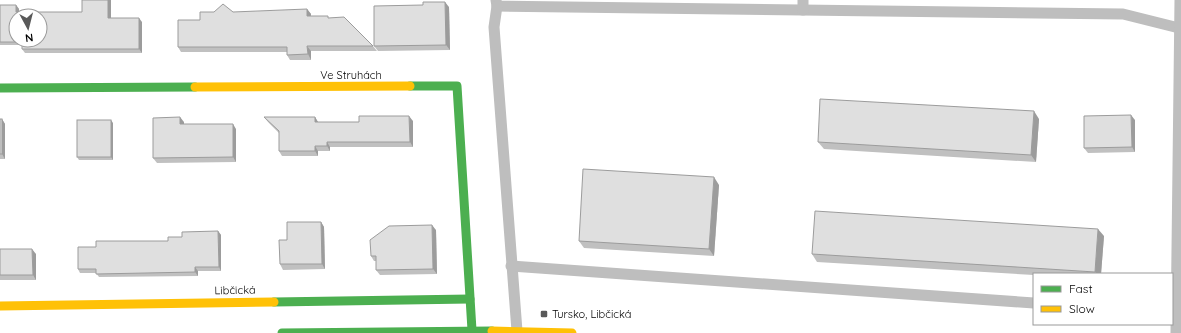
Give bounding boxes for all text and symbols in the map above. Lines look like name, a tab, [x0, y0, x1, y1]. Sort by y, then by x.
north arrow	[8, 8, 48, 48]
text: N	[24, 30, 34, 45]
street label: Ve Struhách	[320, 68, 382, 82]
legend	[1033, 273, 1173, 325]
text: Fast	[1069, 281, 1093, 296]
street label: Libčická	[214, 283, 256, 297]
text: Slow	[1069, 301, 1095, 316]
place label: Tursko, Libčická	[552, 307, 632, 321]
marker: Tursko, Libčická	[539, 309, 549, 319]

